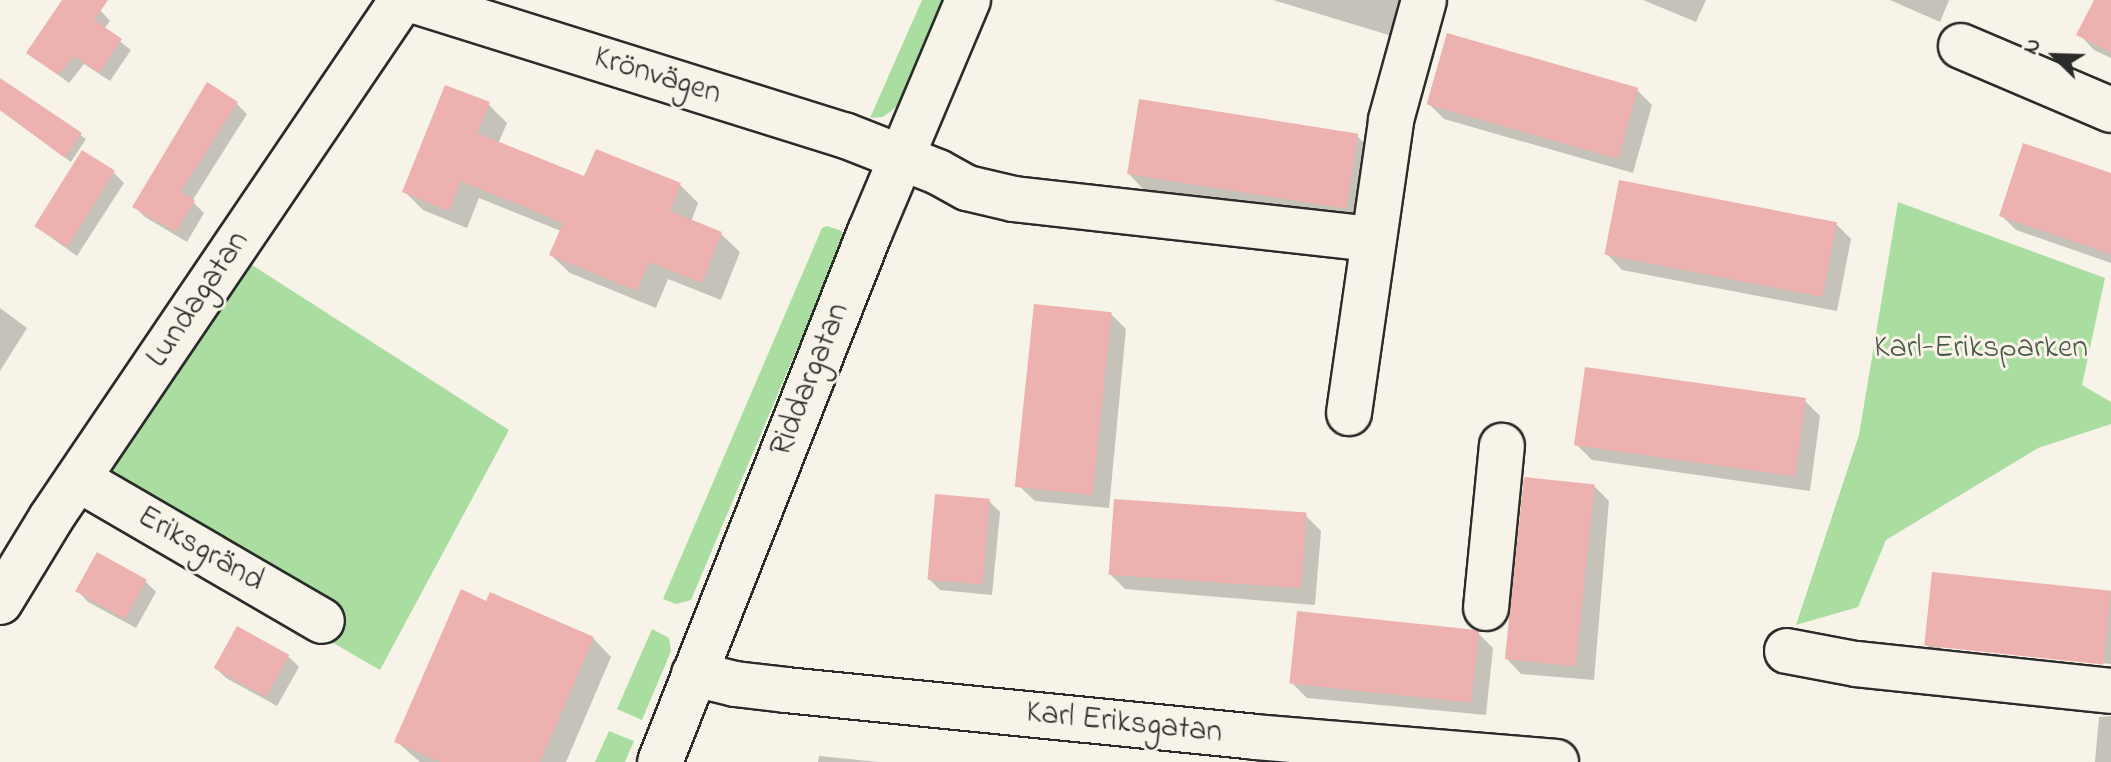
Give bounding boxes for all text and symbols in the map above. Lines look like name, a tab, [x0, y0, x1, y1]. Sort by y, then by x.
north arrow	[2015, 16, 2095, 96]
text: N	[2015, 34, 2051, 60]
street label: Krönvägen	[589, 40, 725, 114]
street label: Lundagatan	[139, 224, 259, 376]
street label: Riddargatan	[763, 298, 859, 462]
park label: Karl-Eriksparken	[1874, 330, 2088, 368]
street label: Eriksgränd	[130, 498, 270, 602]
street label: Karl Eriksgatan	[1024, 695, 1224, 753]

